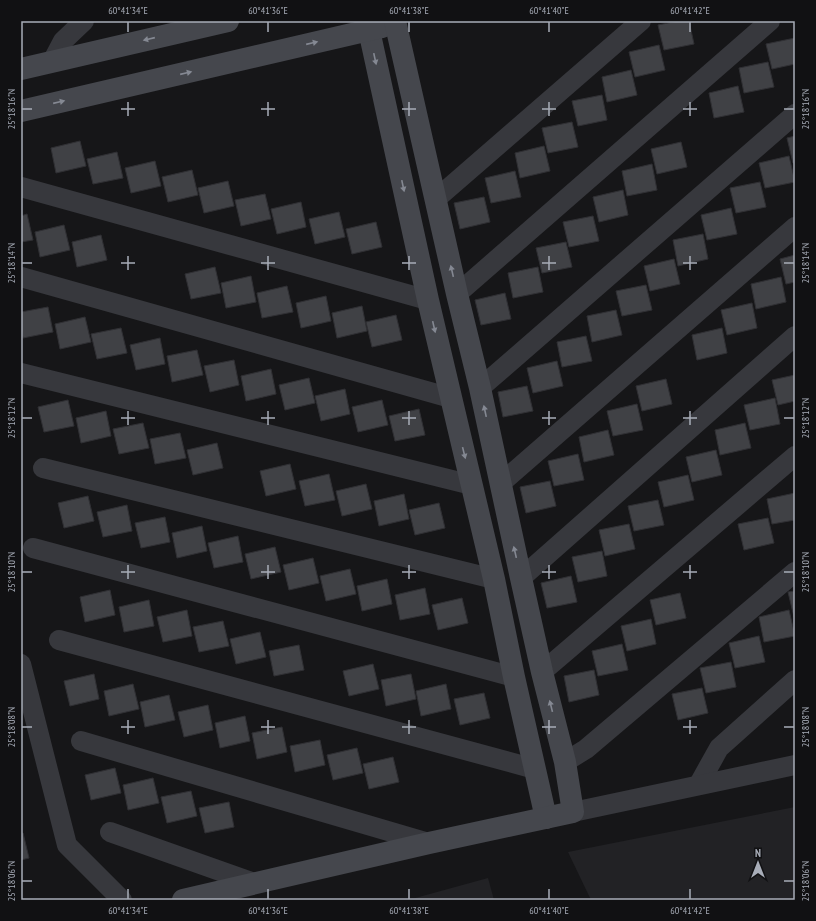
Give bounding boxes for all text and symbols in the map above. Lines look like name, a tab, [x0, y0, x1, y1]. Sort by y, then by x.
text: 60°41'34"E	[108, 4, 148, 17]
text: 60°41'36"E	[248, 4, 288, 17]
text: 60°41'38"E	[389, 4, 429, 17]
text: 60°41'40"E	[529, 4, 569, 17]
text: 60°41'42"E	[670, 4, 710, 17]
one-way arrow	[143, 37, 155, 43]
one-way arrow	[306, 40, 318, 46]
one-way arrow	[373, 53, 379, 65]
one-way arrow	[179, 69, 192, 75]
text: 25°18'16"N	[5, 89, 18, 129]
text: 25°18'16"N	[799, 89, 812, 129]
one-way arrow	[53, 99, 65, 105]
one-way arrow	[401, 180, 407, 192]
text: 25°18'14"N	[5, 243, 18, 283]
text: 25°18'14"N	[799, 243, 812, 283]
one-way arrow	[448, 265, 454, 277]
one-way arrow	[432, 320, 438, 333]
text: 25°18'12"N	[5, 398, 18, 438]
text: 25°18'12"N	[799, 398, 812, 438]
one-way arrow	[482, 405, 488, 417]
one-way arrow	[461, 447, 467, 459]
one-way arrow	[512, 545, 518, 558]
text: 25°18'10"N	[5, 552, 18, 592]
text: 25°18'10"N	[799, 552, 812, 592]
one-way arrow	[547, 699, 553, 712]
text: 25°18'08"N	[5, 707, 18, 747]
text: 25°18'08"N	[799, 707, 812, 747]
north arrow	[738, 843, 778, 883]
text: N	[755, 846, 761, 860]
text: 25°18'06"N	[5, 861, 18, 901]
text: 25°18'06"N	[799, 861, 812, 901]
text: 60°41'34"E	[108, 904, 148, 917]
text: 60°41'36"E	[248, 904, 288, 917]
text: 60°41'38"E	[389, 904, 429, 917]
text: 60°41'40"E	[529, 904, 569, 917]
text: 60°41'42"E	[670, 904, 710, 917]

